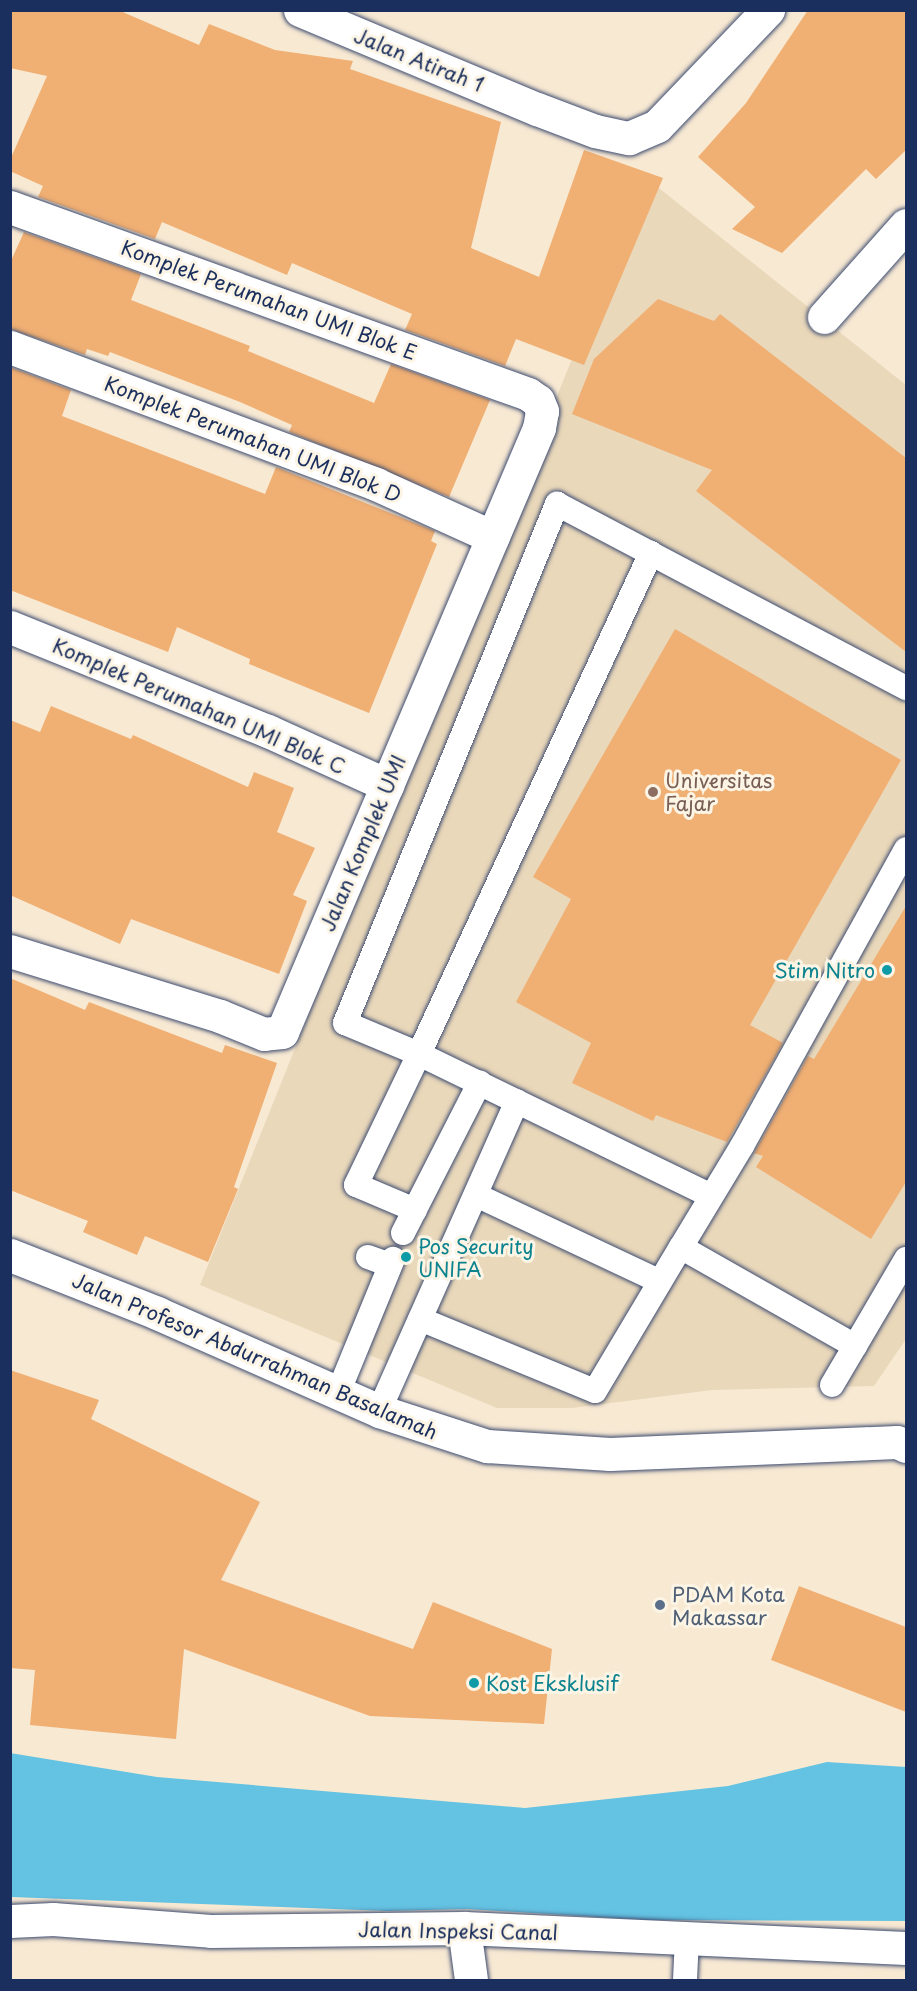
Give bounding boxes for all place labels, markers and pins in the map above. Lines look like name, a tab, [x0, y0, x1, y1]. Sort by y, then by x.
place label: Universitas Fajar	[665, 768, 772, 815]
marker: Universitas Fajar	[646, 785, 660, 799]
place label: Stim Nitro	[775, 958, 875, 982]
marker: Stim Nitro	[880, 963, 894, 977]
place label: Pos Security UNIFA	[418, 1234, 536, 1281]
marker: Pos Security UNIFA	[399, 1250, 413, 1264]
place label: PDAM Kota Makassar	[672, 1582, 784, 1629]
marker: PDAM Kota Makassar	[653, 1598, 667, 1612]
place label: Kost Eksklusif	[486, 1671, 618, 1695]
marker: Kost Eksklusif	[467, 1676, 481, 1690]

